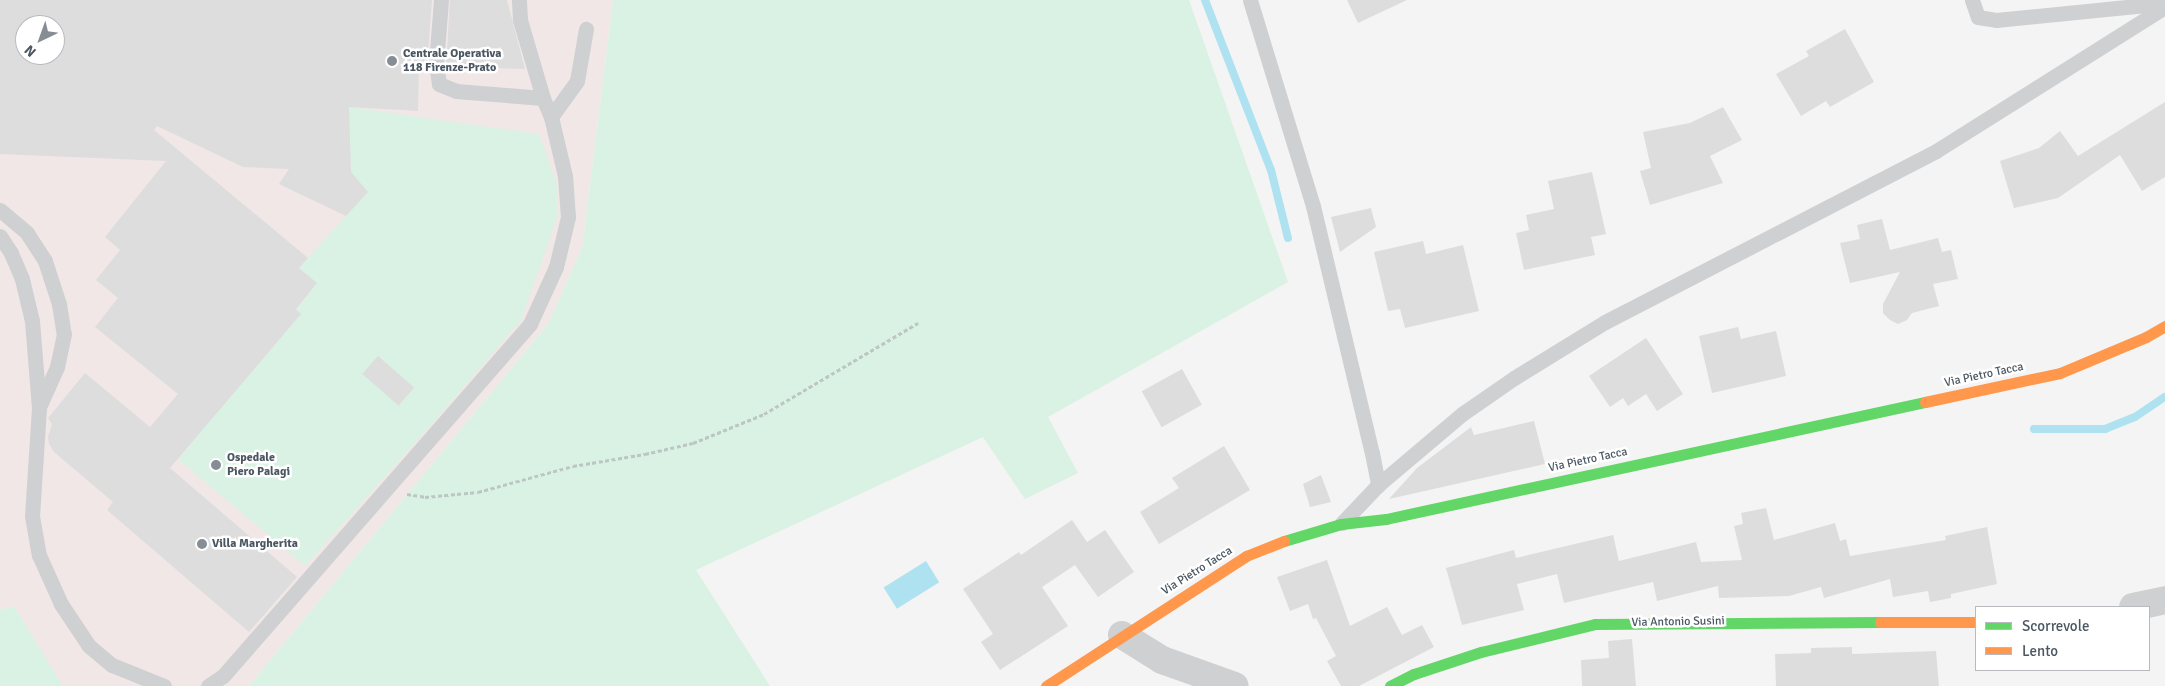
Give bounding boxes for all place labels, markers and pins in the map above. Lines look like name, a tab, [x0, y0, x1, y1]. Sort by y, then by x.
place label: Centrale Operativa 118 Firenze-Prato	[403, 47, 501, 75]
marker: Centrale Operativa 118 Firenze-Prato	[385, 54, 399, 68]
place label: Ospedale Piero Palagi	[227, 451, 290, 479]
marker: Ospedale Piero Palagi	[209, 458, 223, 472]
place label: Villa Margherita	[212, 537, 298, 551]
marker: Villa Margherita	[196, 538, 208, 550]

